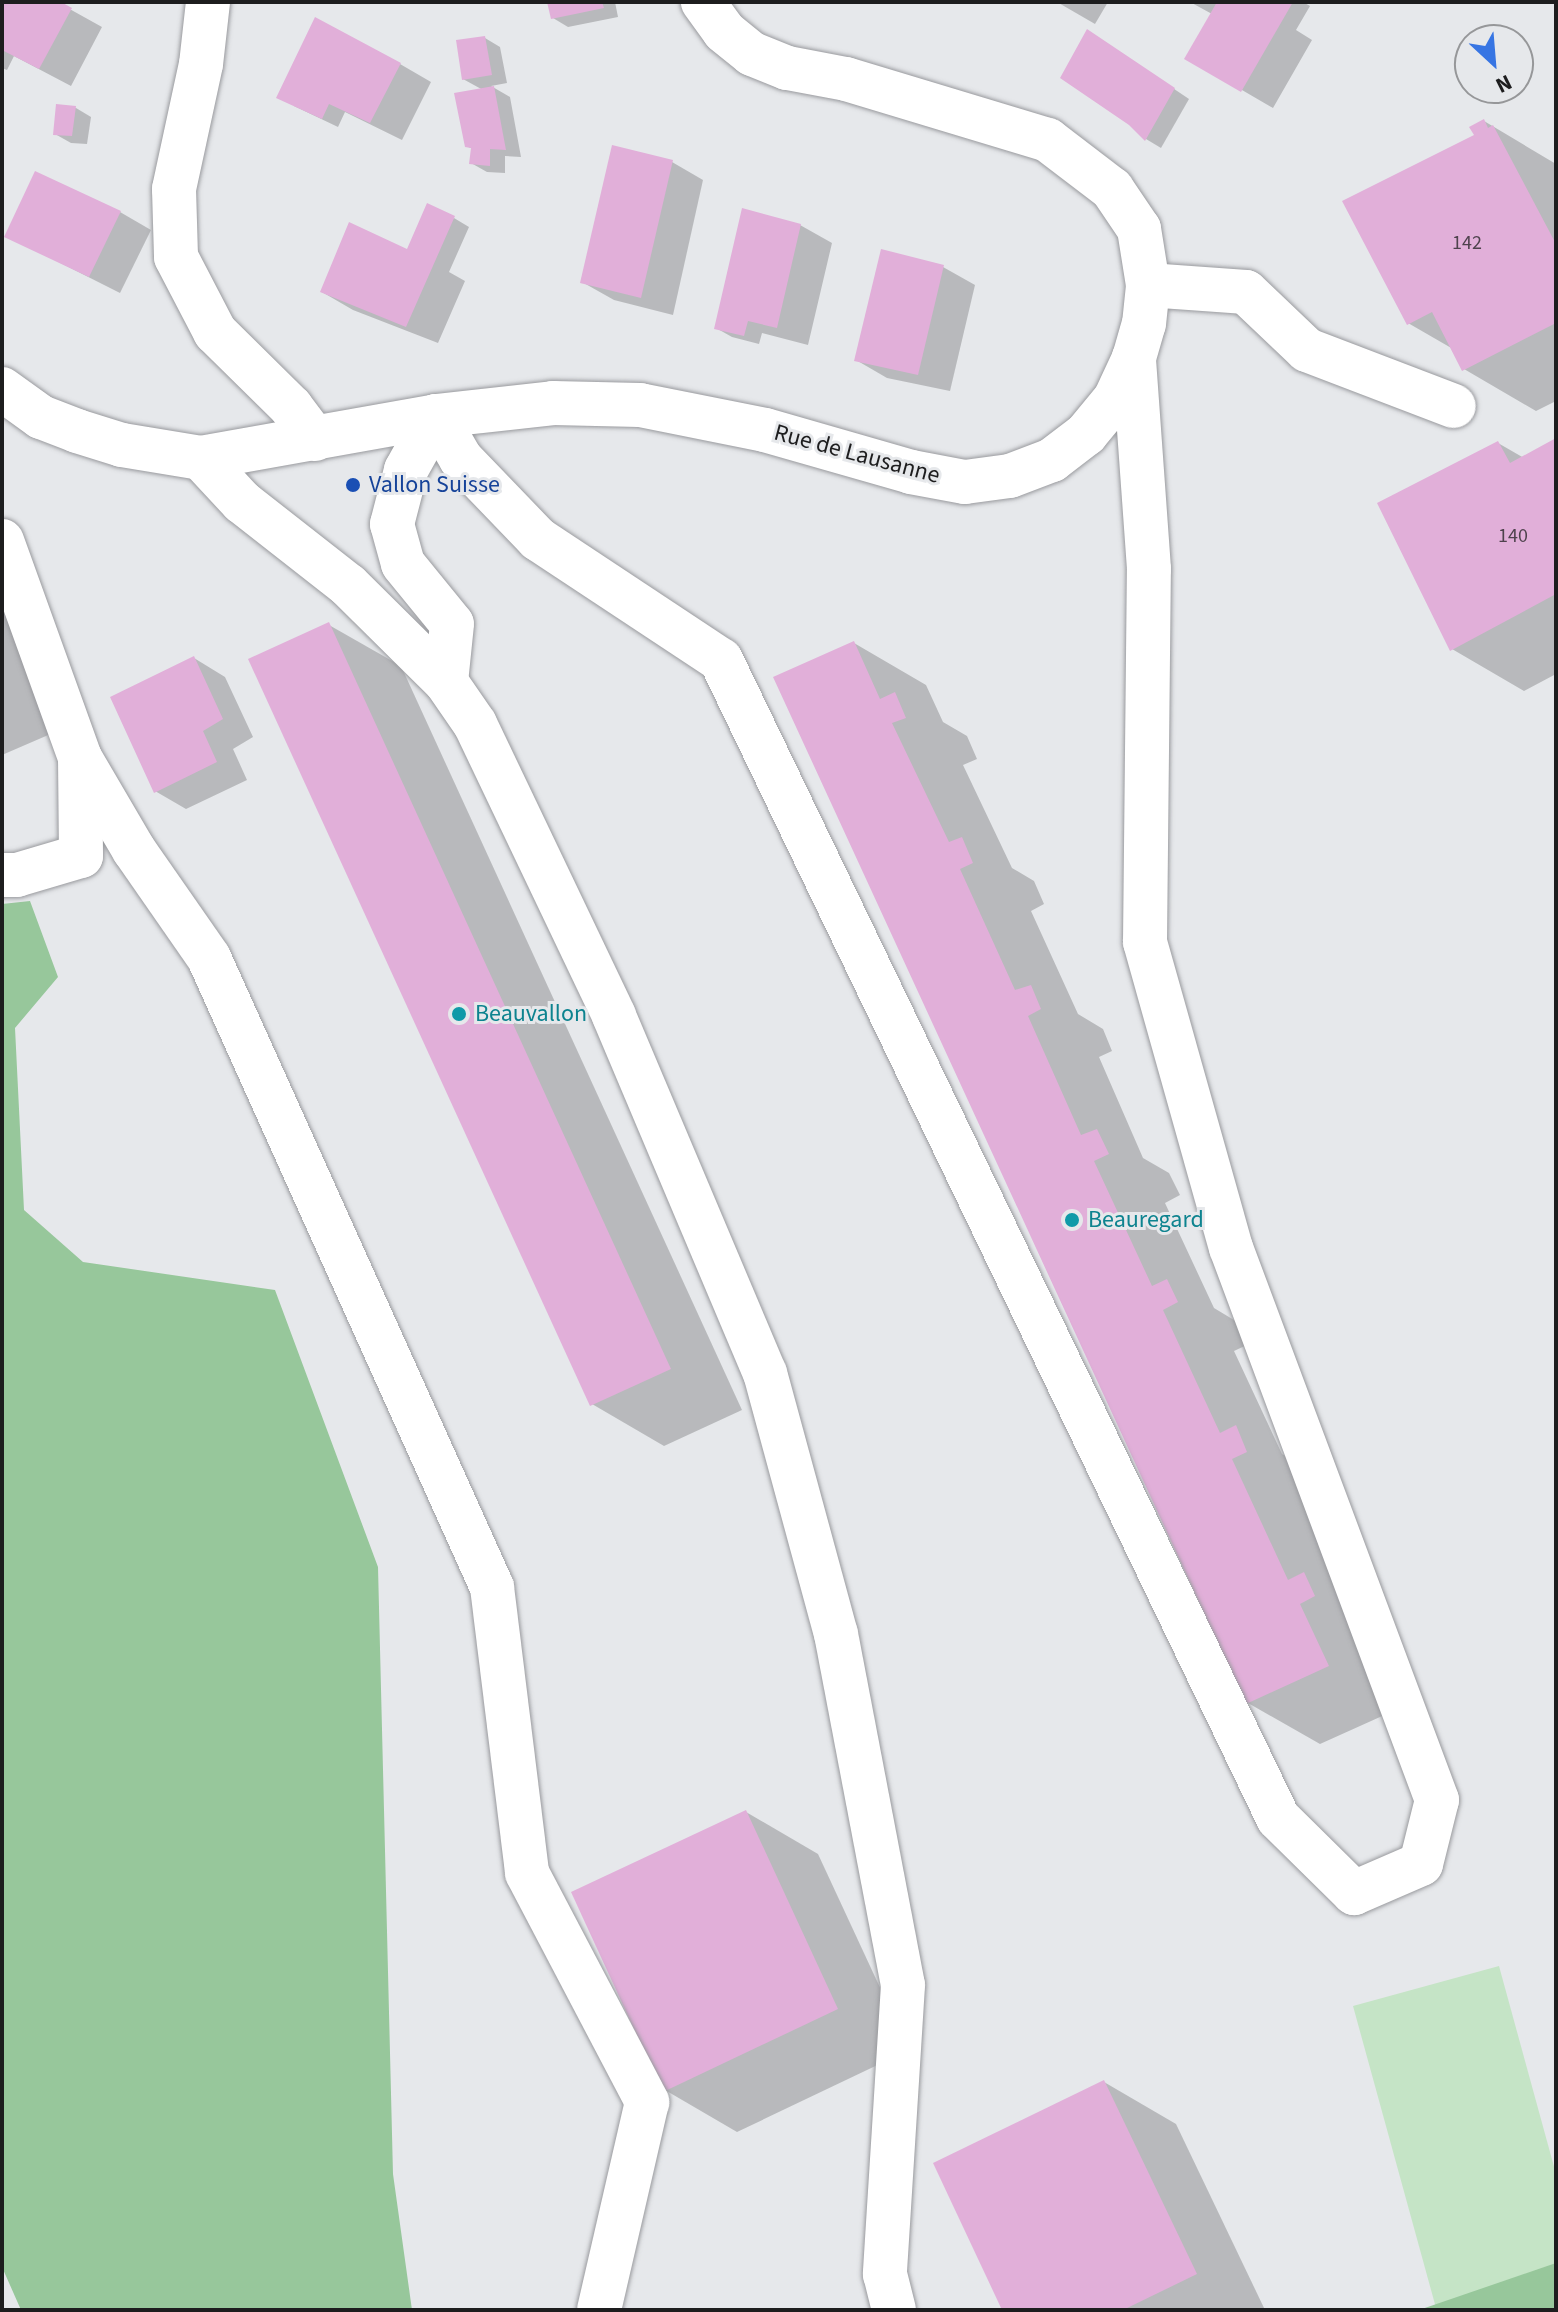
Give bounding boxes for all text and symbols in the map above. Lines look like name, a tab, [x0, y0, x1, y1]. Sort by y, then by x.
north arrow	[1454, 24, 1534, 104]
text: N	[1490, 66, 1517, 101]
house number: 142	[1452, 231, 1482, 255]
street label: Rue de Lausanne	[771, 418, 943, 490]
place label: Vallon Suisse	[369, 471, 500, 499]
marker: Vallon Suisse	[344, 476, 362, 494]
house number: 140	[1498, 524, 1528, 548]
place label: Beauvallon	[475, 1000, 587, 1028]
marker: Beauvallon	[450, 1005, 468, 1023]
place label: Beauregard	[1088, 1206, 1204, 1234]
marker: Beauregard	[1063, 1211, 1081, 1229]

